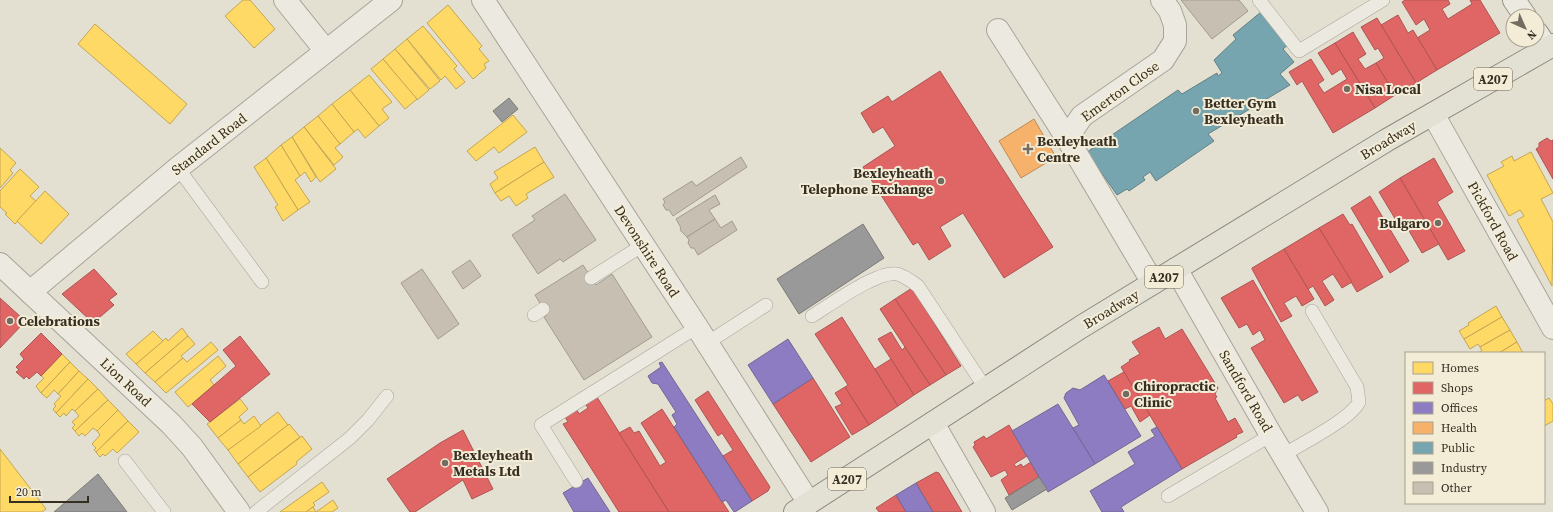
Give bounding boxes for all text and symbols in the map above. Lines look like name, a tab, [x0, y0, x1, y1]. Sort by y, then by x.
north arrow	[1505, 8, 1545, 48]
text: N	[1524, 27, 1540, 43]
street label: Emerton Close	[1077, 56, 1163, 126]
road number: A207	[1474, 68, 1512, 90]
place label: Nisa Local	[1355, 79, 1422, 99]
marker: Nisa Local	[1342, 84, 1352, 94]
place label: Better Gym Bexleyheath	[1204, 93, 1284, 129]
marker: Better Gym Bexleyheath	[1191, 106, 1201, 116]
street label: Standard Road	[167, 108, 251, 180]
street label: Broadway	[1356, 115, 1420, 164]
place label: Bexleyheath Centre	[1037, 131, 1117, 167]
marker: Bexleyheath Centre	[1022, 143, 1034, 155]
place label: Bexleyheath Telephone Exchange	[801, 163, 933, 199]
marker: Bexleyheath Telephone Exchange	[936, 176, 946, 186]
street label: Pickford Road	[1463, 178, 1523, 264]
street label: Devonshire Road	[610, 201, 684, 301]
place label: Bulgaro	[1379, 213, 1430, 233]
marker: Bulgaro	[1433, 218, 1443, 228]
road number: A207	[1145, 266, 1183, 288]
street label: Broadway	[1079, 284, 1143, 333]
place label: Celebrations	[18, 311, 100, 331]
marker: Celebrations	[5, 316, 15, 326]
street label: Sandford Road	[1214, 346, 1278, 436]
legend	[1405, 352, 1545, 504]
street label: Lion Road	[96, 353, 156, 411]
text: Homes	[1441, 360, 1479, 376]
place label: Chiropractic Clinic	[1134, 376, 1216, 412]
text: Shops	[1441, 380, 1473, 396]
marker: Chiropractic Clinic	[1121, 389, 1131, 399]
text: Offices	[1441, 400, 1478, 416]
text: Health	[1441, 420, 1477, 436]
text: Public	[1441, 440, 1475, 456]
place label: Bexleyheath Metals Ltd	[453, 445, 533, 481]
marker: Bexleyheath Metals Ltd	[440, 458, 450, 468]
text: Industry	[1441, 460, 1488, 476]
road number: A207	[828, 468, 866, 490]
scale bar	[10, 478, 88, 504]
text: Other	[1441, 480, 1472, 496]
text: 20 m	[16, 484, 42, 500]

